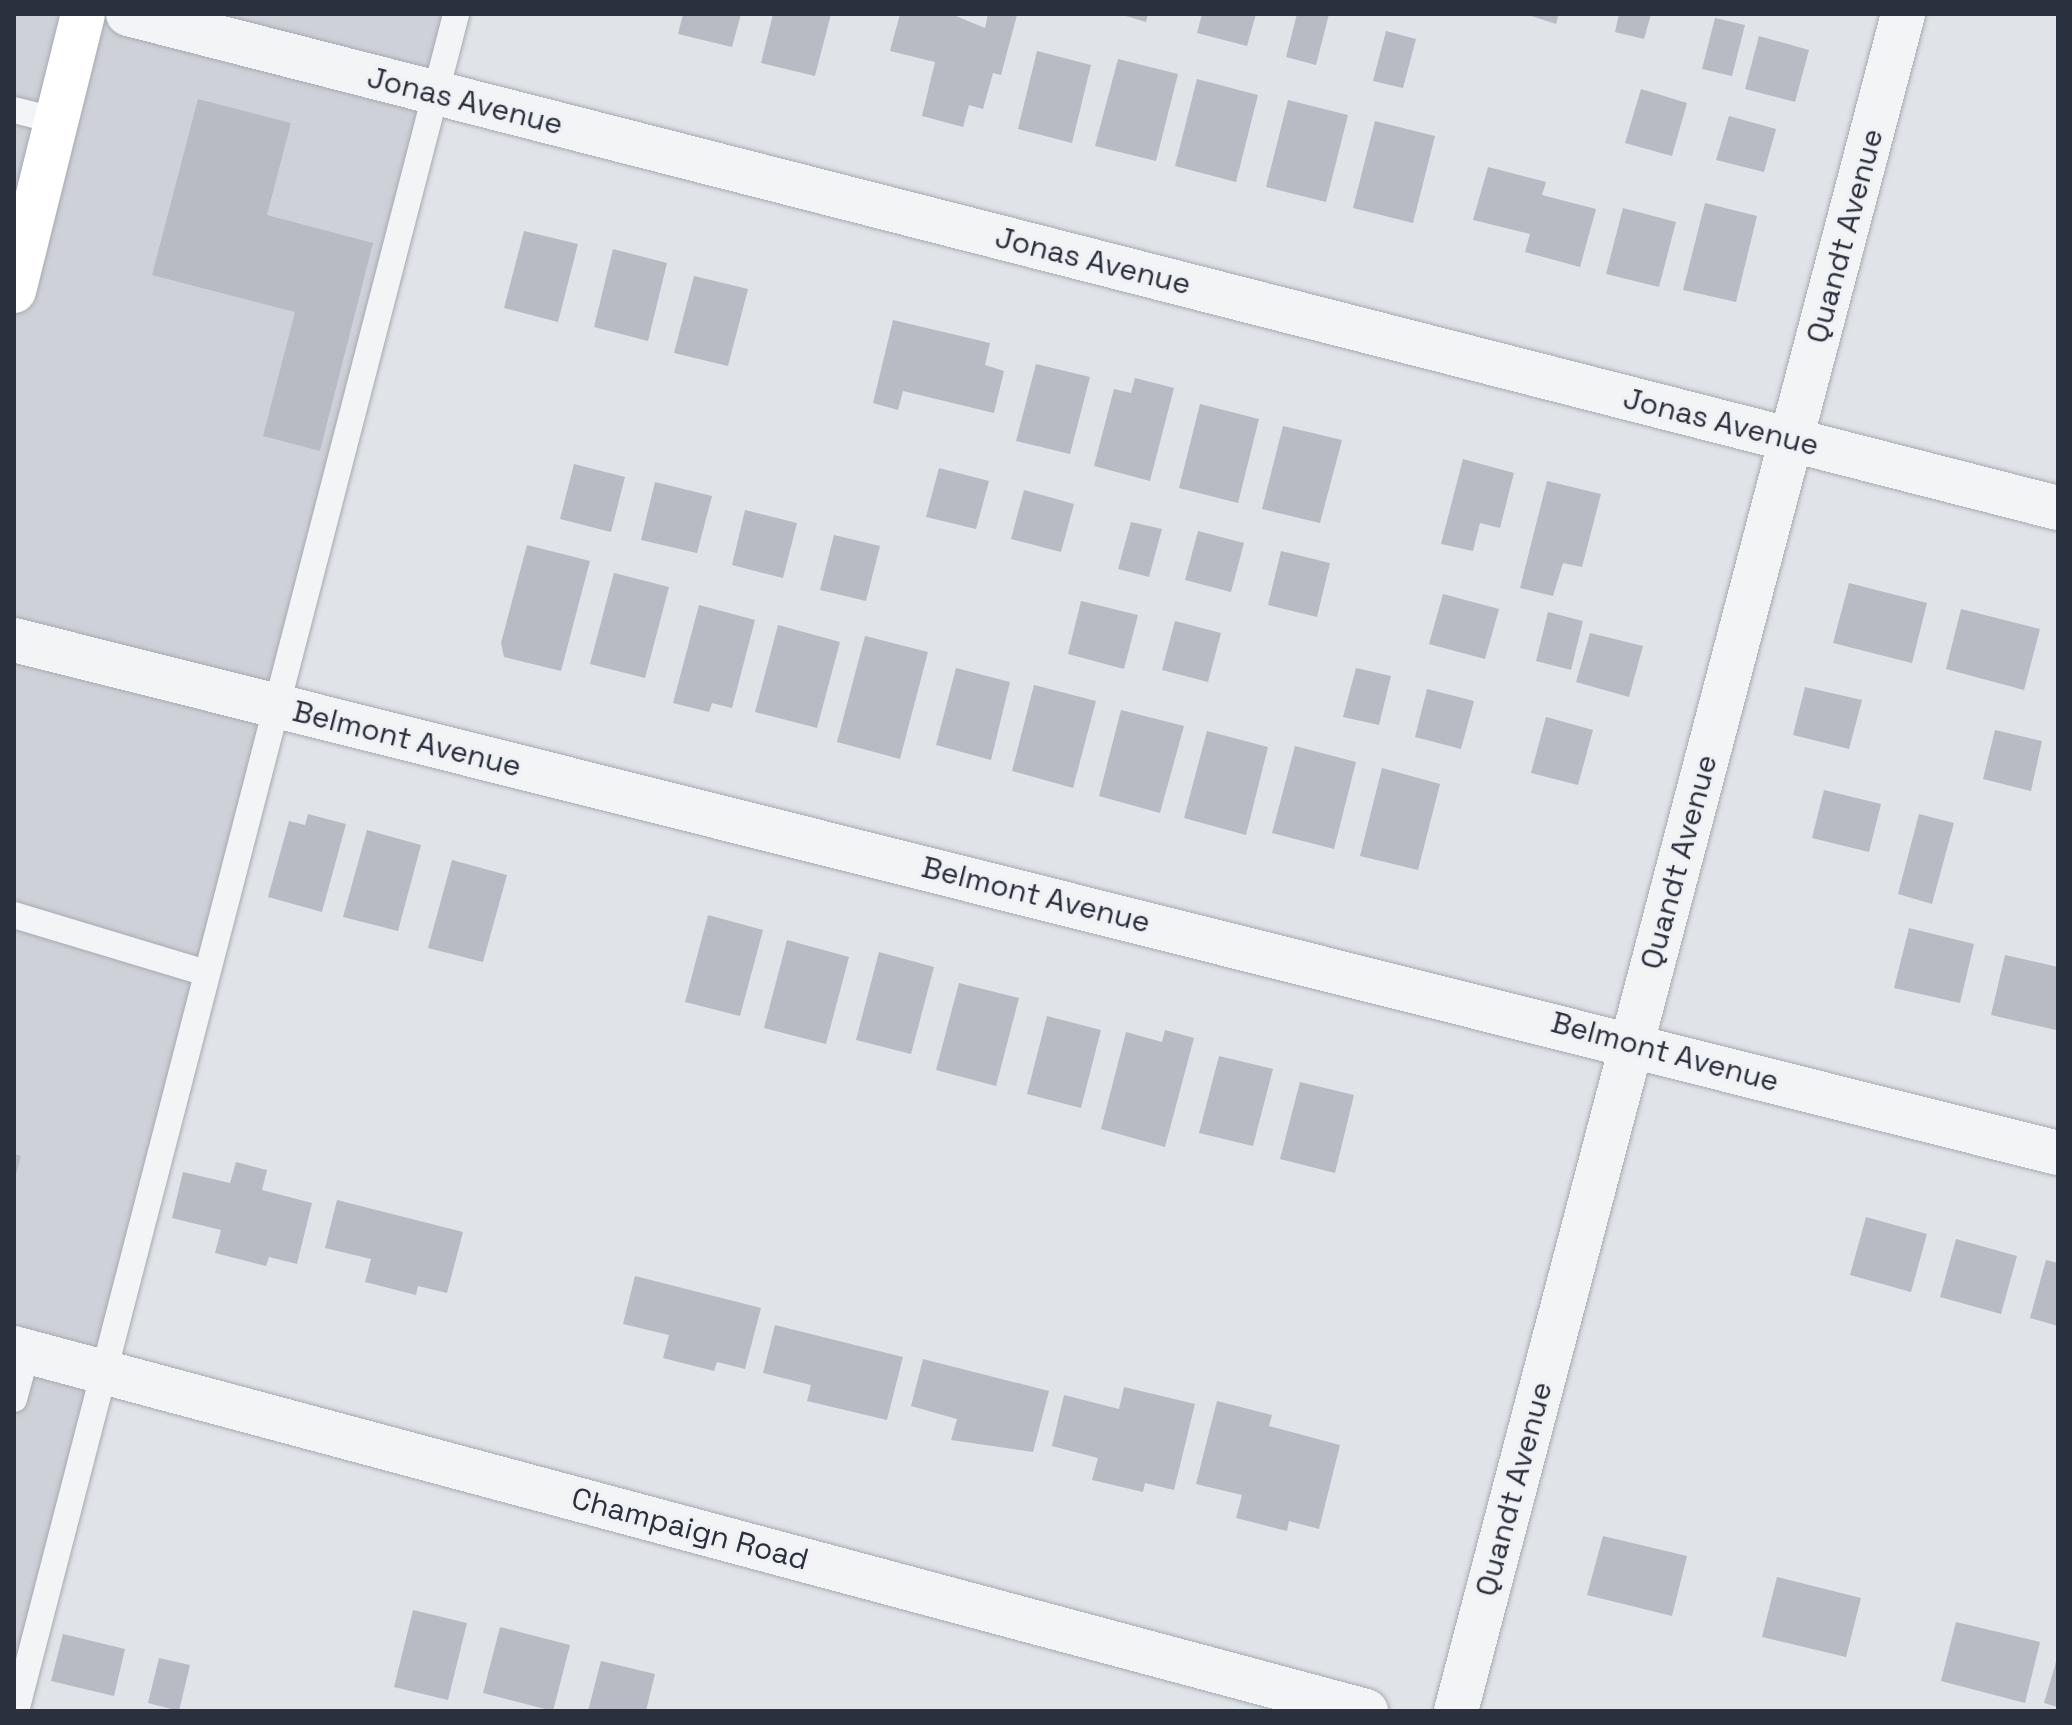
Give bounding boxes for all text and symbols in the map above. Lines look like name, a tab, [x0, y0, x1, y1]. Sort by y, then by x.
street label: Jonas Avenue	[363, 59, 567, 143]
street label: Quandt Avenue	[1799, 125, 1891, 347]
street label: Jonas Avenue	[991, 219, 1195, 303]
street label: Jonas Avenue	[1619, 380, 1823, 464]
street label: Belmont Avenue	[289, 693, 525, 785]
street label: Quandt Avenue	[1633, 751, 1725, 973]
street label: Belmont Avenue	[918, 849, 1154, 941]
street label: Belmont Avenue	[1547, 1004, 1783, 1100]
street label: Quandt Avenue	[1468, 1378, 1560, 1600]
street label: Champaign Road	[568, 1480, 812, 1578]

